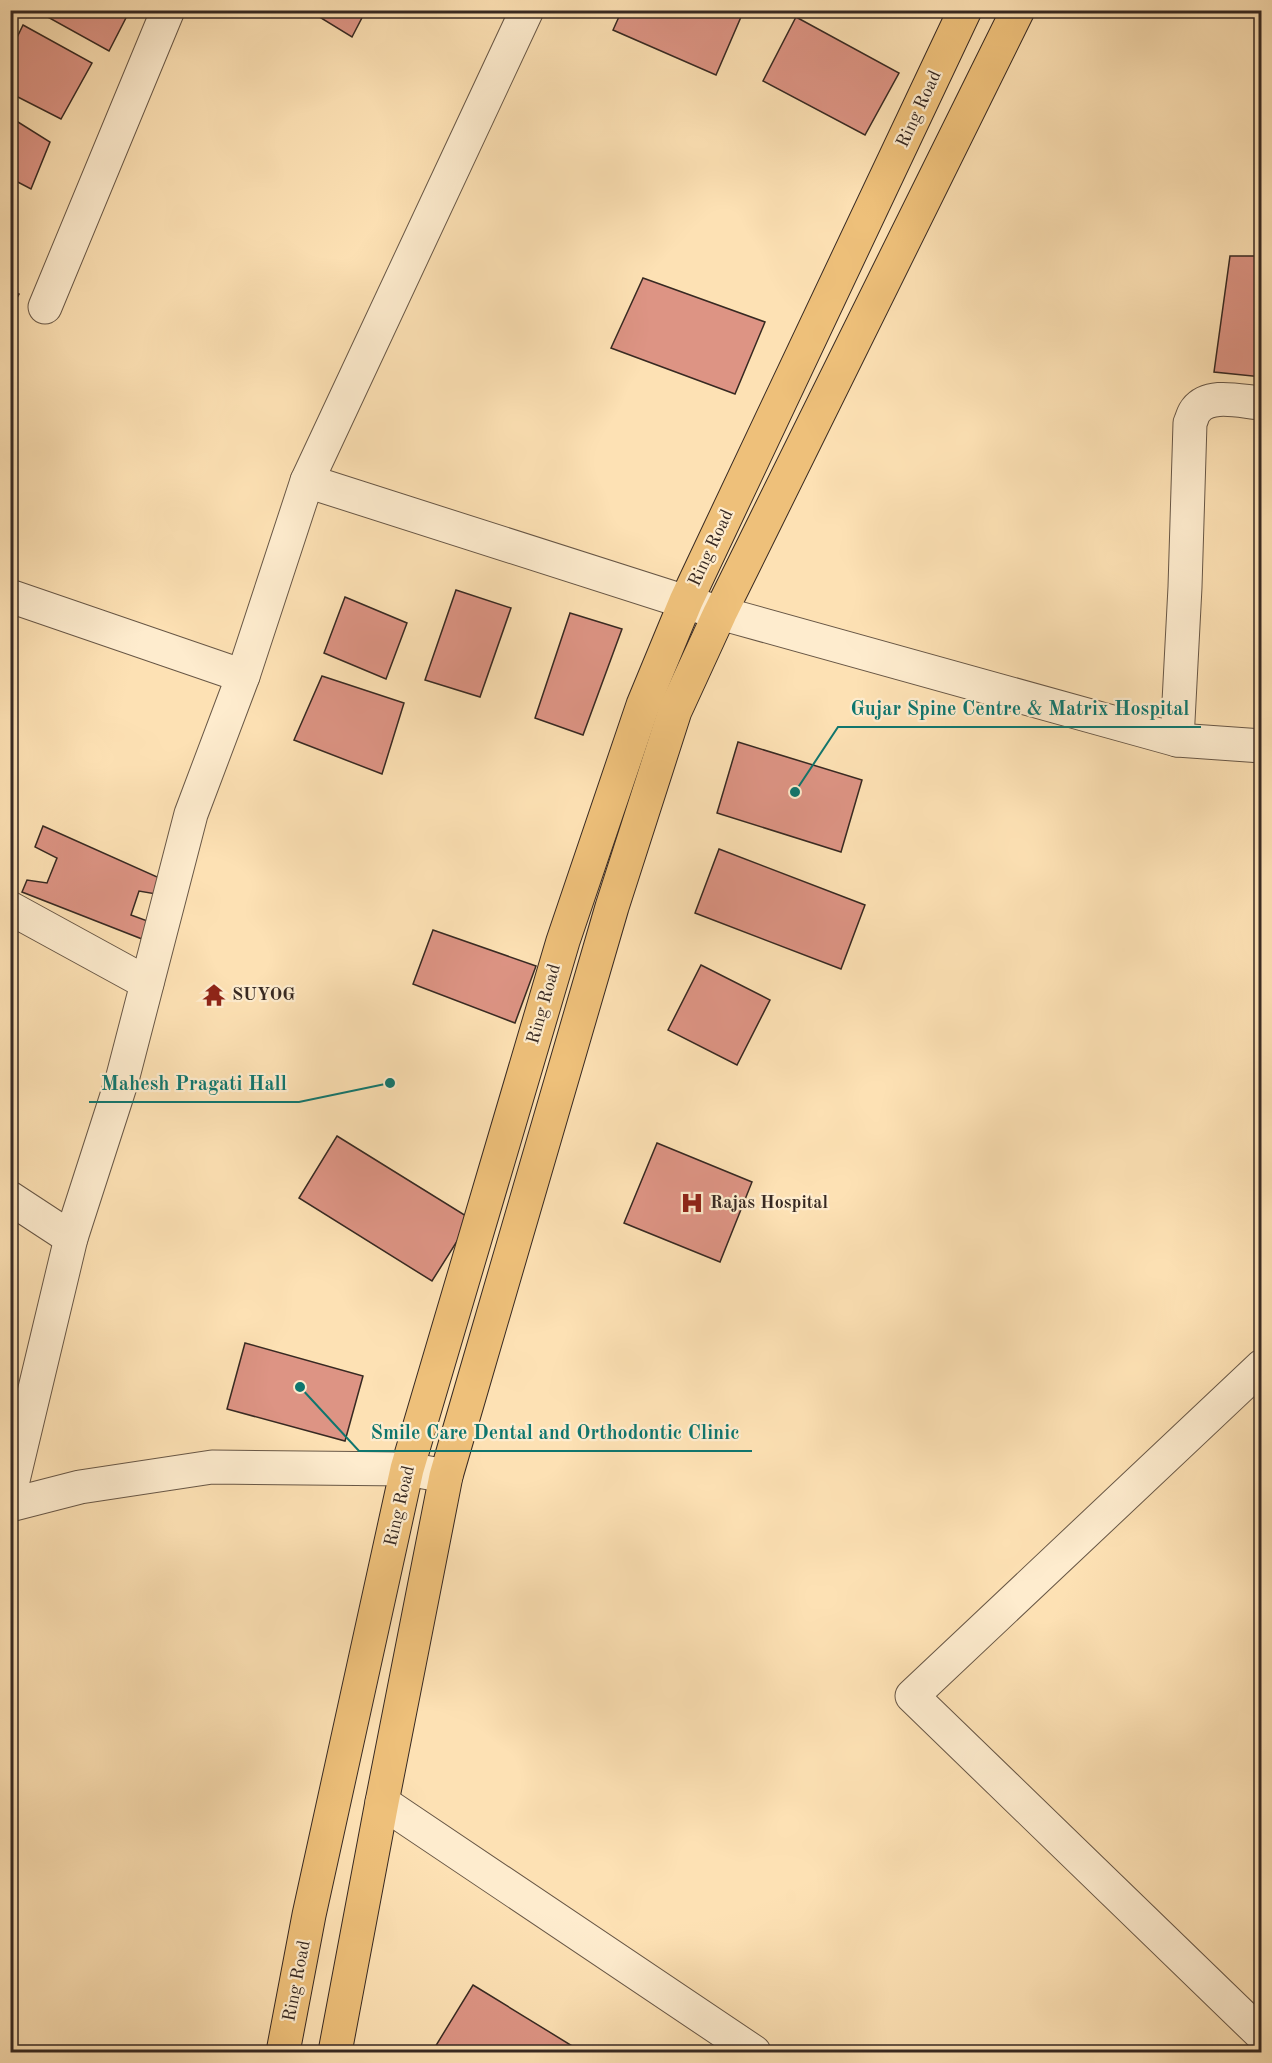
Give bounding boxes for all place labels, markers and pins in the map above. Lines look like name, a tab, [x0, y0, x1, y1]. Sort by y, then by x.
callout: Gujar Spine Centre & Matrix Hospital	[838, 689, 1201, 727]
temple icon: SUYOG	[201, 982, 227, 1008]
place label: SUYOG	[232, 986, 295, 1004]
callout: Mahesh Pragati Hall	[89, 1064, 299, 1102]
hospital icon: Rajas Hospital	[679, 1190, 705, 1216]
place label: Rajas Hospital	[710, 1194, 828, 1212]
callout: Smile Care Dental and Orthodontic Clinic	[359, 1413, 752, 1451]

